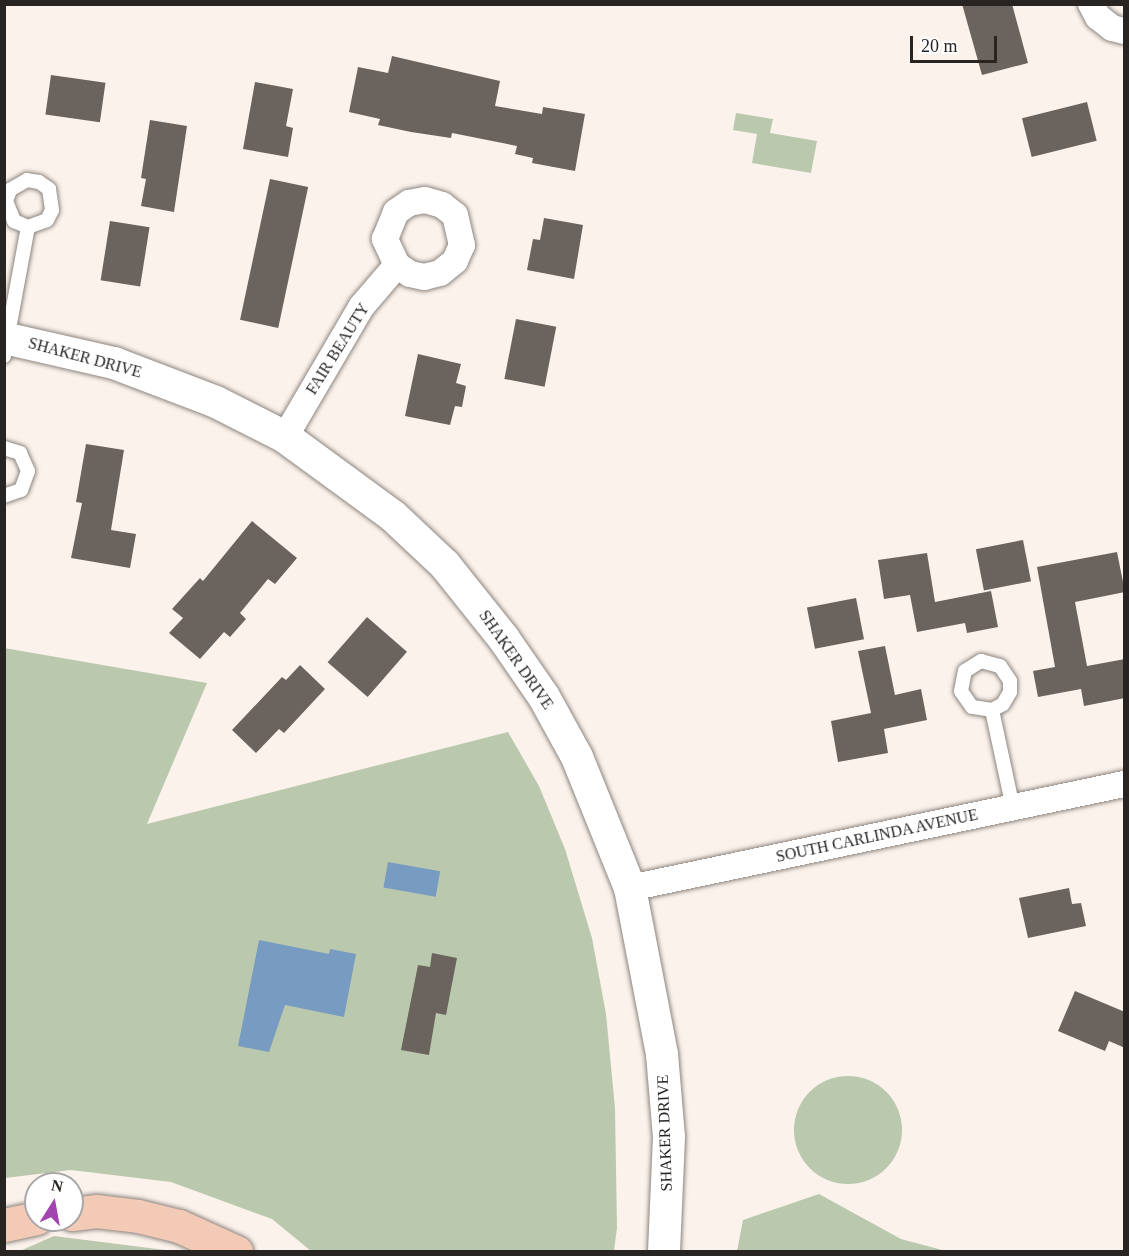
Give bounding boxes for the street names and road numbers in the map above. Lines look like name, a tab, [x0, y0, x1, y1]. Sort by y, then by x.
street label: FAIR BEAUTY	[302, 300, 374, 398]
street label: SHAKER DRIVE	[26, 334, 144, 382]
street label: SHAKER DRIVE	[475, 607, 557, 713]
street label: SOUTH CARLINDA AVENUE	[773, 805, 981, 867]
street label: SHAKER DRIVE	[653, 1074, 677, 1192]

